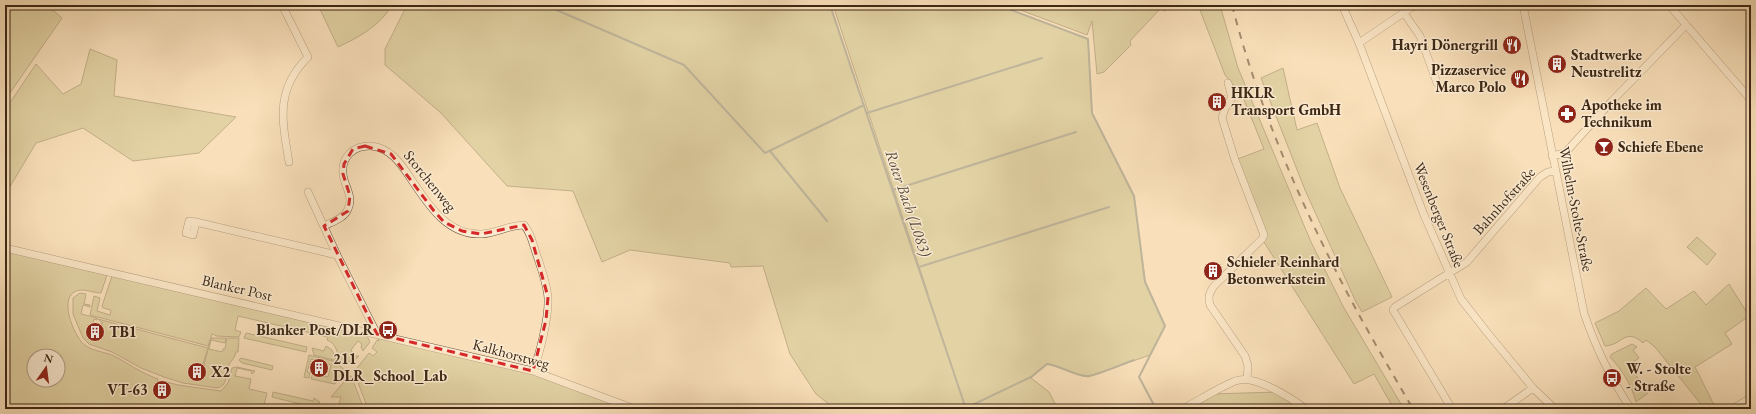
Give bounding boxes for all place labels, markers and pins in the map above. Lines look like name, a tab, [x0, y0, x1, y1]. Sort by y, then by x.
restaurant icon: Hayri Dönergrill	[1501, 34, 1523, 56]
place label: Hayri Dönergrill	[1392, 35, 1499, 54]
place label: Stadtwerke Neustrelitz	[1571, 45, 1642, 81]
building icon: Stadtwerke Neustrelitz	[1546, 53, 1568, 75]
place label: Pizzaservice Marco Polo	[1431, 60, 1506, 96]
restaurant icon: Pizzaservice Marco Polo	[1509, 68, 1531, 90]
place label: HKLR Transport GmbH	[1231, 83, 1341, 119]
building icon: HKLR Transport GmbH	[1206, 91, 1228, 113]
place label: Apotheke im Technikum	[1580, 95, 1662, 131]
pharmacy icon: Apotheke im Technikum	[1556, 103, 1578, 125]
bar icon: Schiefe Ebene	[1593, 136, 1615, 158]
place label: Schiefe Ebene	[1618, 137, 1703, 156]
place label: Schieler Reinhard Betonwerkstein	[1227, 252, 1340, 288]
building icon: Schieler Reinhard Betonwerkstein	[1202, 260, 1224, 282]
bus stop icon: Blanker Post/DLR	[377, 319, 399, 341]
place label: Blanker Post/DLR	[256, 320, 375, 339]
building icon: TB1	[84, 321, 106, 343]
place label: TB1	[109, 322, 137, 341]
place label: 211 DLR_School_Lab	[333, 349, 447, 385]
building icon: 211 DLR_School_Lab	[308, 357, 330, 379]
place label: W. - Stolte - Straße	[1626, 359, 1691, 395]
building icon: X2	[186, 361, 208, 383]
place label: X2	[210, 362, 230, 381]
bus stop icon: W. - Stolte - Straße	[1601, 367, 1623, 389]
building icon: VT-63	[151, 379, 173, 401]
place label: VT-63	[107, 380, 148, 399]

